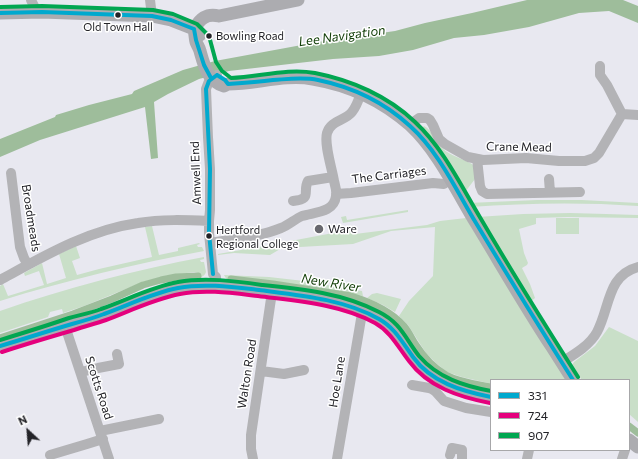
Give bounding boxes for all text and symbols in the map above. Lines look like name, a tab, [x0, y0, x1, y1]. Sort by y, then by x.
marker: Old Town Hall	[113, 10, 123, 20]
place label: Old Town Hall	[83, 20, 153, 34]
water label: Lee Navigation	[298, 22, 386, 50]
place label: Bowling Road	[216, 29, 284, 43]
marker: Bowling Road	[204, 31, 214, 41]
street label: Crane Mead	[486, 139, 552, 155]
street label: Amwell End	[188, 141, 204, 205]
street label: The Carriages	[351, 163, 427, 187]
street label: Broadmeads	[19, 183, 43, 253]
place label: Ware	[328, 222, 357, 236]
place label: Hertford Regional College	[216, 223, 298, 249]
marker: Ware	[313, 223, 325, 235]
marker: Hertford Regional College	[204, 231, 214, 241]
water label: New River	[300, 271, 362, 295]
street label: Walton Road	[234, 338, 260, 410]
street label: Scotts Road	[82, 355, 116, 421]
street label: Hoe Lane	[326, 356, 348, 408]
legend	[490, 379, 630, 451]
text: 331	[528, 388, 547, 402]
text: 724	[528, 408, 548, 422]
north arrow	[8, 411, 48, 451]
text: N	[16, 412, 29, 427]
text: 907	[528, 428, 549, 442]

